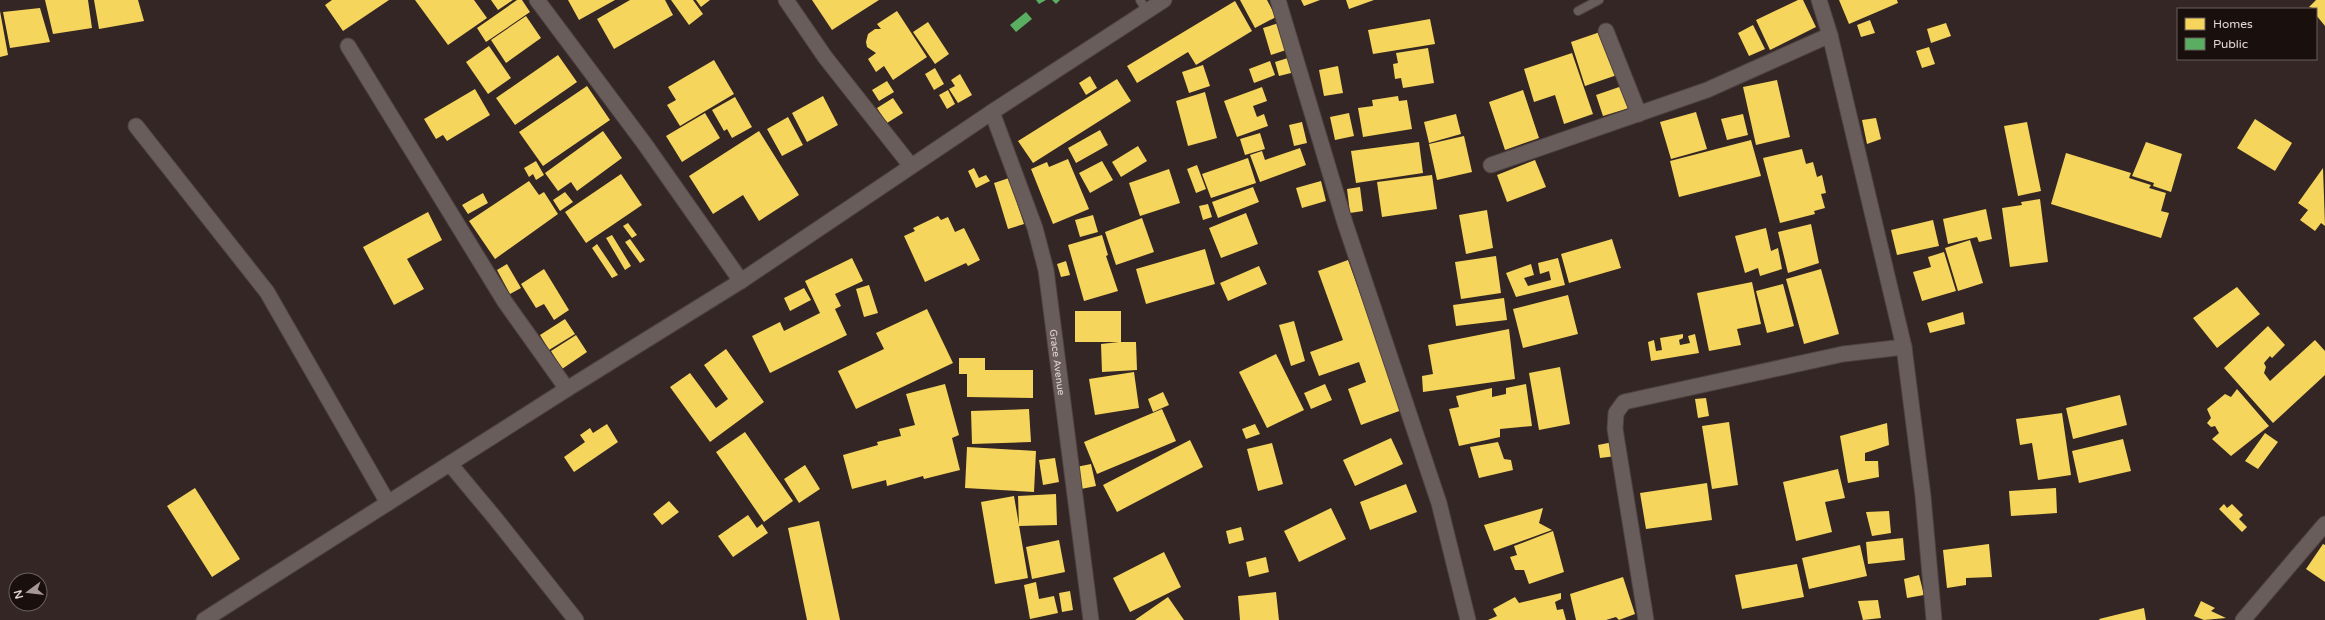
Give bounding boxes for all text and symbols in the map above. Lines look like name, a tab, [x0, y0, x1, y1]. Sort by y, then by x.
legend	[2177, 8, 2317, 60]
text: Homes	[2213, 17, 2253, 31]
text: Public	[2213, 37, 2248, 51]
street label: Grace Avenue	[1047, 329, 1067, 396]
north arrow	[8, 572, 48, 612]
text: N	[11, 589, 26, 600]

